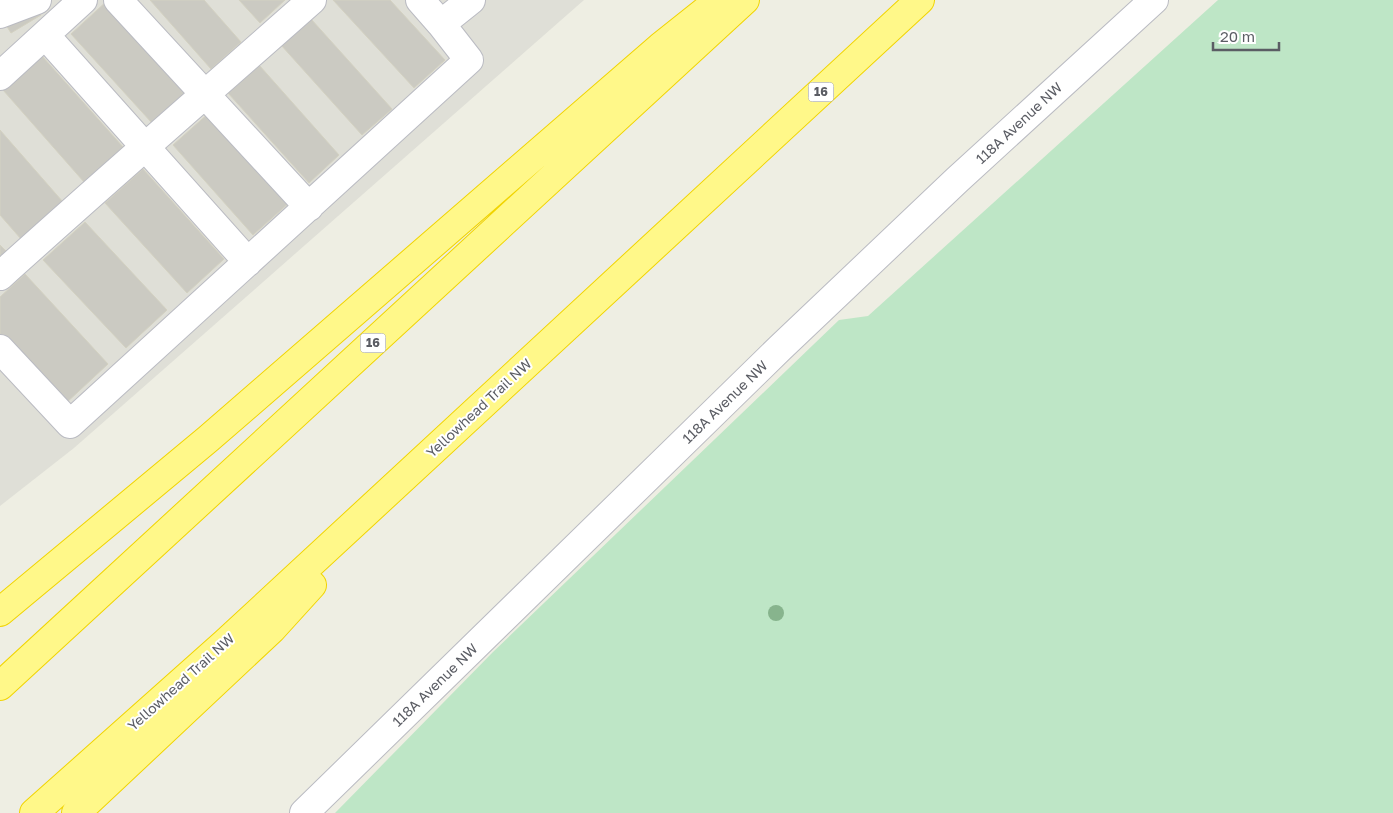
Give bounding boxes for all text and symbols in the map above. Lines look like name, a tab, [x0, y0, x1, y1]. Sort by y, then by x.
scale bar	[1213, 20, 1279, 52]
text: 20 m	[1220, 27, 1255, 45]
street label: 118A Avenue NW	[972, 78, 1066, 167]
road number: 16	[808, 82, 834, 101]
road number: 16	[360, 333, 386, 352]
street label: Yellowhead Trail NW	[423, 354, 535, 461]
street label: 118A Avenue NW	[678, 356, 771, 447]
street label: Yellowhead Trail NW	[124, 629, 238, 734]
street label: 118A Avenue NW	[388, 639, 481, 730]

